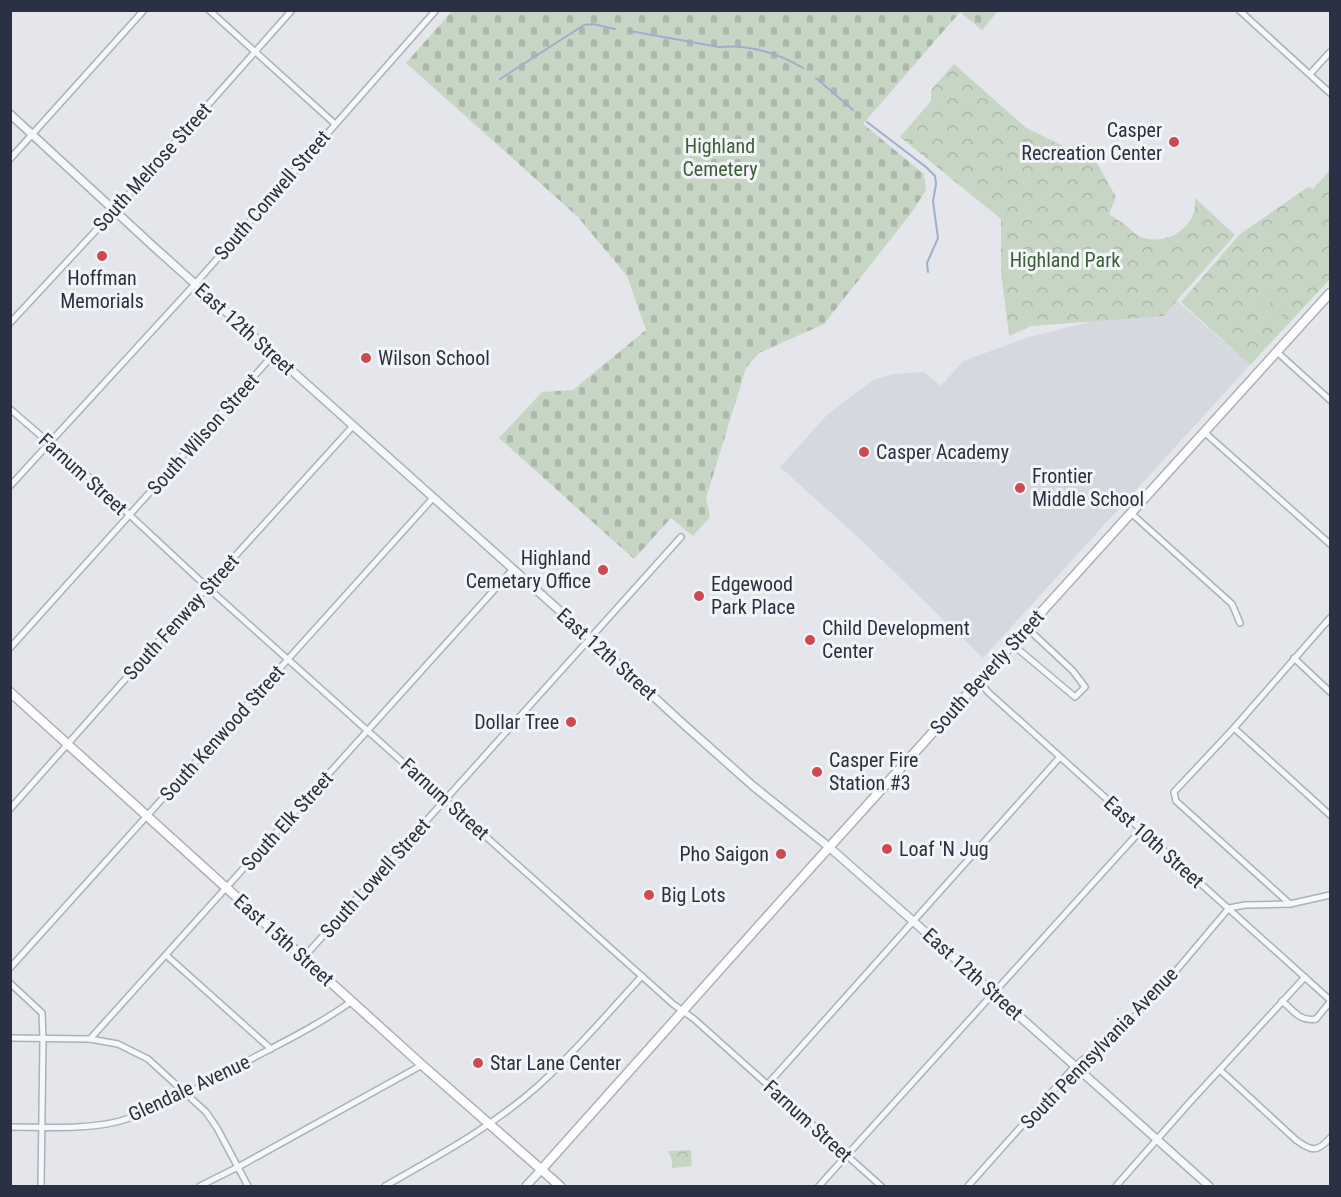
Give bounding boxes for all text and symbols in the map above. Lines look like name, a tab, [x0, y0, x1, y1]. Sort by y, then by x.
street label: South Melrose Street	[88, 98, 216, 236]
place label: Casper Recreation Center	[1021, 118, 1162, 165]
street label: South Conwell Street	[209, 125, 335, 265]
park label: Highland Cemetery	[682, 134, 758, 181]
marker: Casper Recreation Center	[1167, 135, 1181, 149]
park label: Highland Park	[1010, 248, 1120, 272]
marker: Hoffman Memorials	[95, 249, 109, 263]
place label: Hoffman Memorials	[60, 266, 144, 313]
street label: East 12th Street	[190, 278, 300, 380]
place label: Wilson School	[378, 346, 490, 370]
marker: Wilson School	[359, 351, 373, 365]
street label: South Wilson Street	[142, 368, 264, 500]
street label: Farnum Street	[34, 428, 132, 520]
place label: Casper Academy	[876, 440, 1009, 464]
marker: Casper Academy	[857, 445, 871, 459]
place label: Frontier Middle School	[1032, 464, 1144, 511]
marker: Frontier Middle School	[1013, 481, 1027, 495]
place label: Highland Cemetary Office	[466, 546, 591, 593]
street label: South Fenway Street	[118, 549, 244, 685]
marker: Highland Cemetary Office	[596, 563, 610, 577]
place label: Edgewood Park Place	[711, 572, 795, 619]
marker: Edgewood Park Place	[692, 589, 706, 603]
street label: East 12th Street	[552, 603, 662, 705]
street label: South Beverly Street	[925, 605, 1049, 739]
place label: Child Development Center	[822, 616, 970, 663]
marker: Child Development Center	[803, 633, 817, 647]
street label: South Kenwood Street	[155, 660, 289, 806]
place label: Dollar Tree	[474, 710, 559, 734]
marker: Dollar Tree	[564, 715, 578, 729]
place label: Casper Fire Station #3	[829, 748, 918, 795]
street label: Farnum Street	[396, 753, 494, 845]
marker: Casper Fire Station #3	[810, 765, 824, 779]
street label: South Elk Street	[236, 766, 338, 876]
street label: East 10th Street	[1099, 791, 1209, 893]
street label: South Lowell Street	[315, 813, 435, 943]
place label: Loaf 'N Jug	[899, 837, 989, 861]
place label: Pho Saigon	[679, 842, 769, 866]
marker: Loaf 'N Jug	[880, 842, 894, 856]
marker: Pho Saigon	[774, 847, 788, 861]
place label: Big Lots	[661, 883, 726, 907]
marker: Big Lots	[642, 888, 656, 902]
street label: East 15th Street	[229, 889, 339, 991]
street label: East 12th Street	[918, 923, 1028, 1025]
street label: South Pennsylvania Avenue	[1015, 962, 1183, 1134]
street label: Glendale Avenue	[125, 1049, 253, 1127]
place label: Star Lane Center	[490, 1051, 621, 1075]
marker: Star Lane Center	[471, 1056, 485, 1070]
street label: Farnum Street	[759, 1075, 857, 1167]

